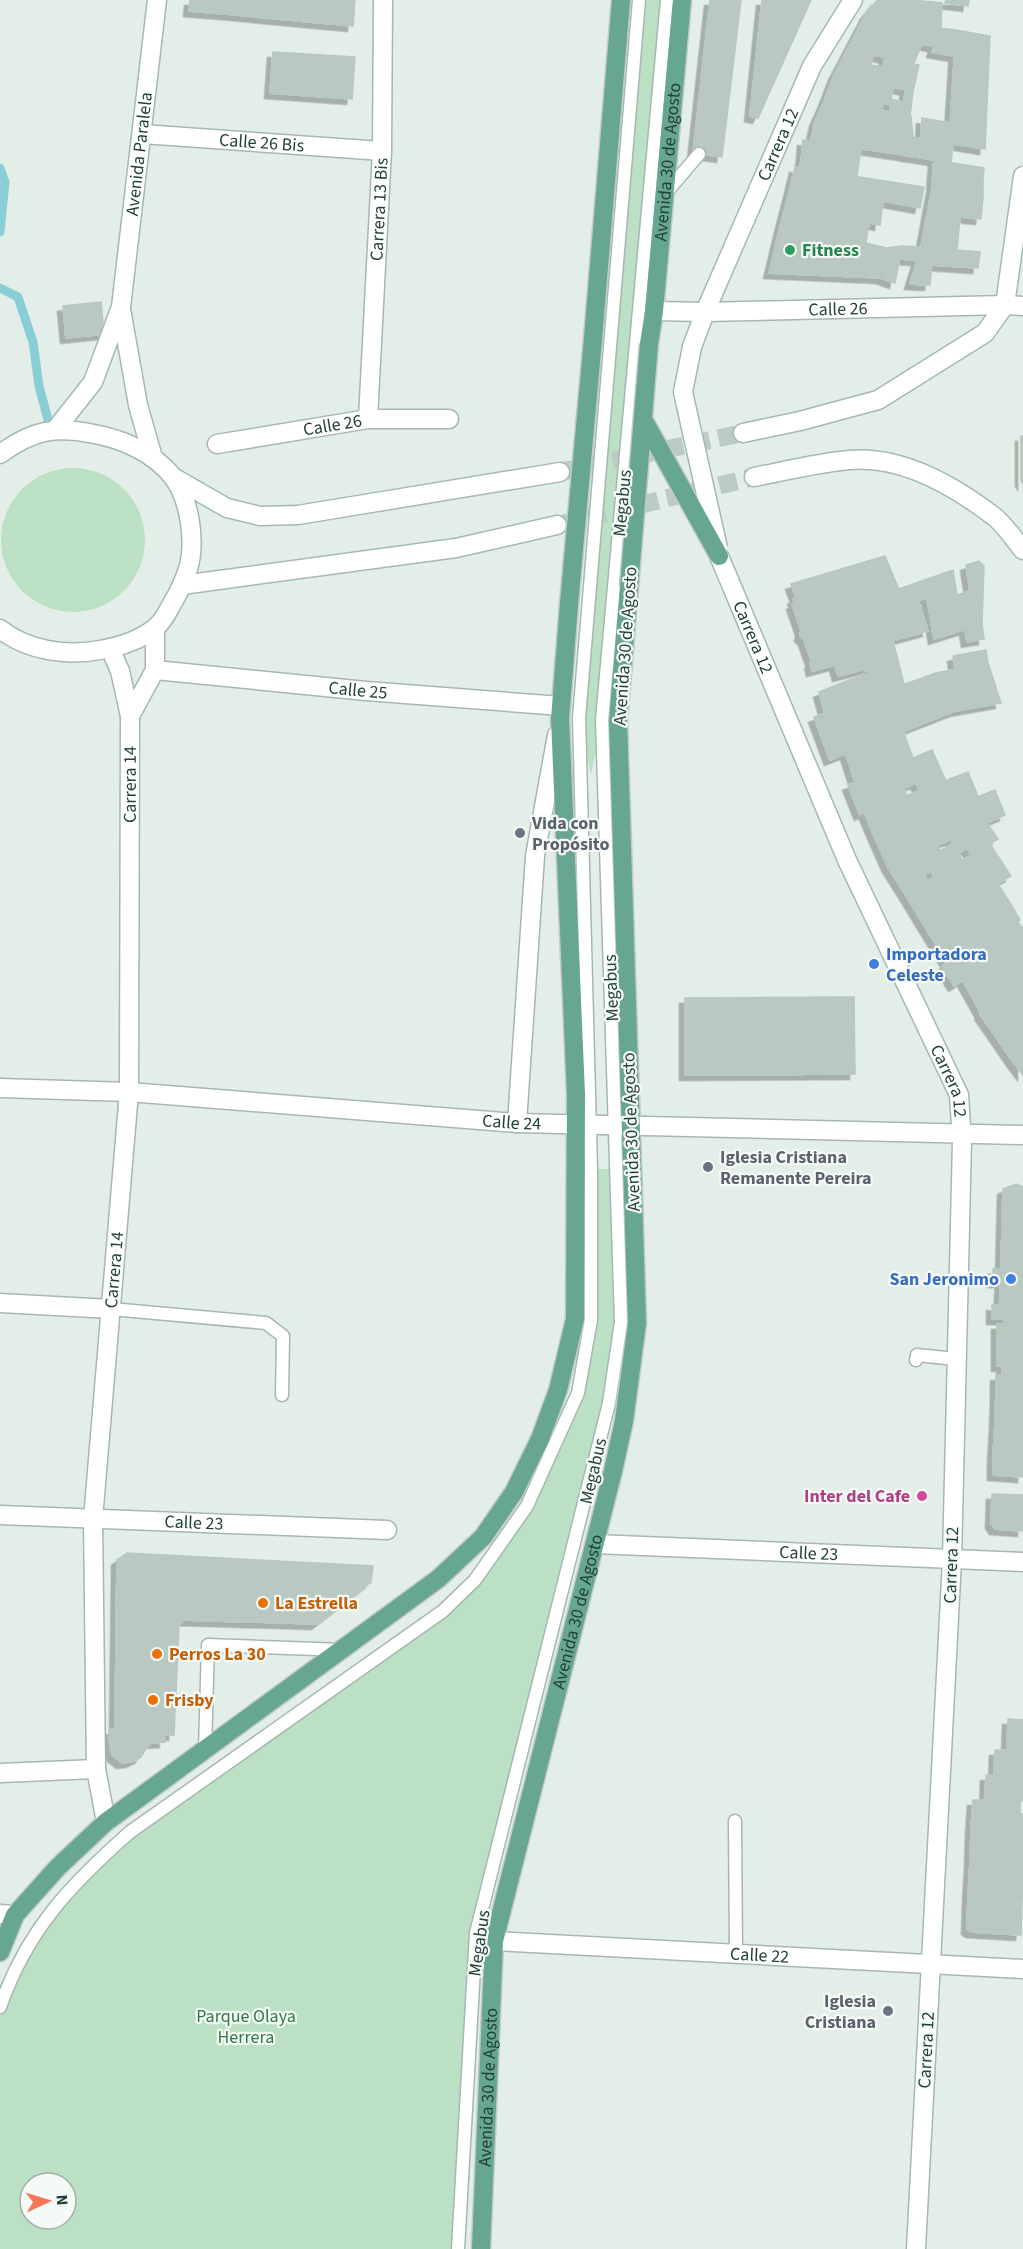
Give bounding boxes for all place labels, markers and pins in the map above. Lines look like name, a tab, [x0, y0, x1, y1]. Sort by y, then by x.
place label: Fitness	[802, 238, 859, 263]
marker: Fitness	[783, 243, 797, 257]
place label: Vida con Propósito	[531, 811, 609, 857]
marker: Vida con Propósito	[513, 826, 527, 840]
place label: Importadora Celeste	[886, 942, 987, 988]
marker: Importadora Celeste	[867, 957, 881, 971]
place label: Iglesia Cristiana Remanente Pereira	[720, 1145, 872, 1191]
marker: Iglesia Cristiana Remanente Pereira	[701, 1160, 715, 1174]
place label: San Jeronimo	[889, 1267, 999, 1292]
marker: San Jeronimo	[1004, 1272, 1018, 1286]
place label: Inter del Cafe	[804, 1484, 910, 1509]
marker: Inter del Cafe	[915, 1489, 929, 1503]
place label: La Estrella	[275, 1591, 358, 1616]
marker: La Estrella	[256, 1596, 270, 1610]
place label: Perros La 30	[169, 1642, 266, 1667]
marker: Perros La 30	[150, 1647, 164, 1661]
place label: Frisby	[165, 1688, 214, 1713]
marker: Frisby	[146, 1693, 160, 1707]
place label: Iglesia Cristiana	[805, 1989, 876, 2035]
marker: Iglesia Cristiana	[881, 2004, 895, 2018]

